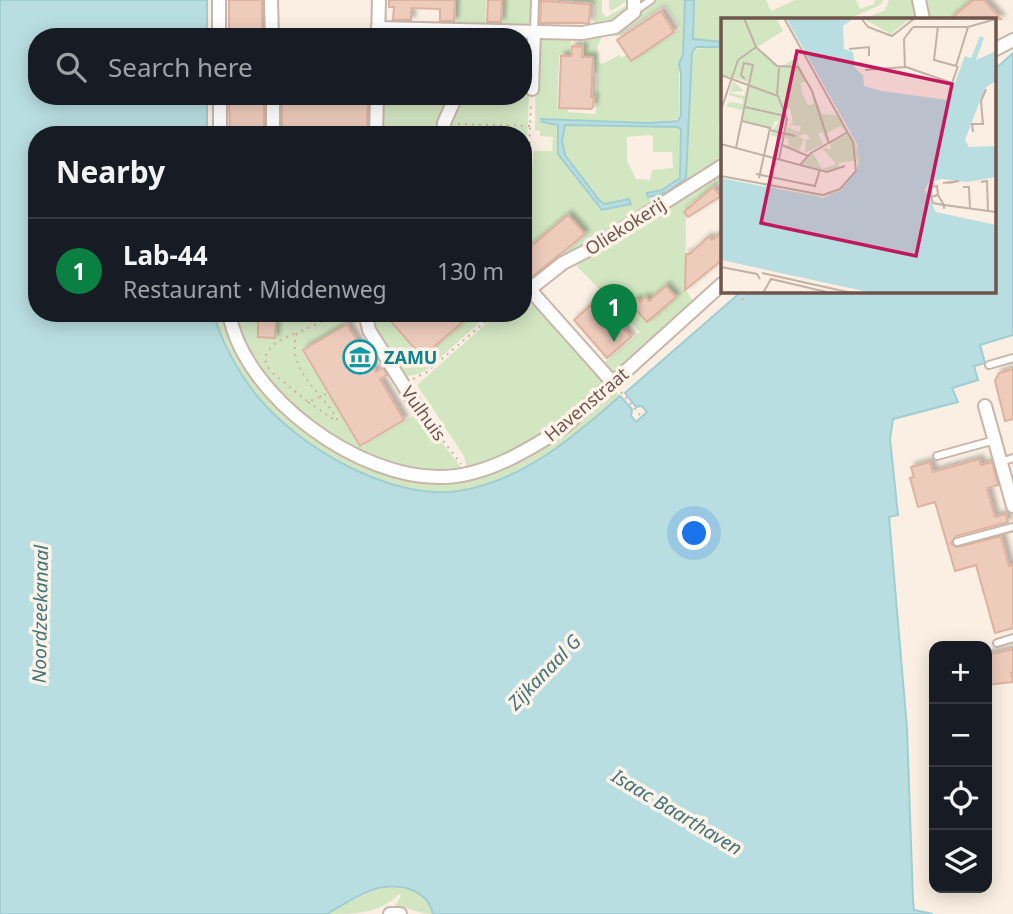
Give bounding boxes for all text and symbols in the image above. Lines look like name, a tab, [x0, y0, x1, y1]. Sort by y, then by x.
inset map	[721, 18, 996, 292]
search box	[28, 28, 532, 105]
icon: search	[52, 48, 90, 86]
text: Search here	[108, 49, 253, 85]
text: Nearby	[56, 151, 165, 192]
street label: Oliekokerij	[580, 192, 670, 260]
text: Lab-44	[123, 237, 208, 273]
text: 1	[72, 255, 86, 287]
text: 130 m	[437, 255, 504, 287]
text: Restaurant · Middenweg	[123, 273, 387, 305]
pin: 1	[591, 284, 637, 342]
museum icon: ZAMU	[341, 338, 379, 376]
place label: ZAMU	[384, 345, 437, 369]
street label: Havenstraat	[539, 361, 633, 446]
street label: Vulhuis	[396, 381, 452, 445]
your location	[677, 516, 711, 550]
water label: Noordzeekanaal	[26, 544, 54, 683]
water label: Zijkanaal G	[501, 629, 587, 716]
map controls	[929, 641, 992, 893]
button: +	[929, 641, 992, 704]
button: −	[929, 704, 992, 767]
water label: Isaac Baarthaven	[606, 762, 747, 861]
button: locate	[929, 767, 992, 830]
button: layers	[929, 830, 992, 893]

